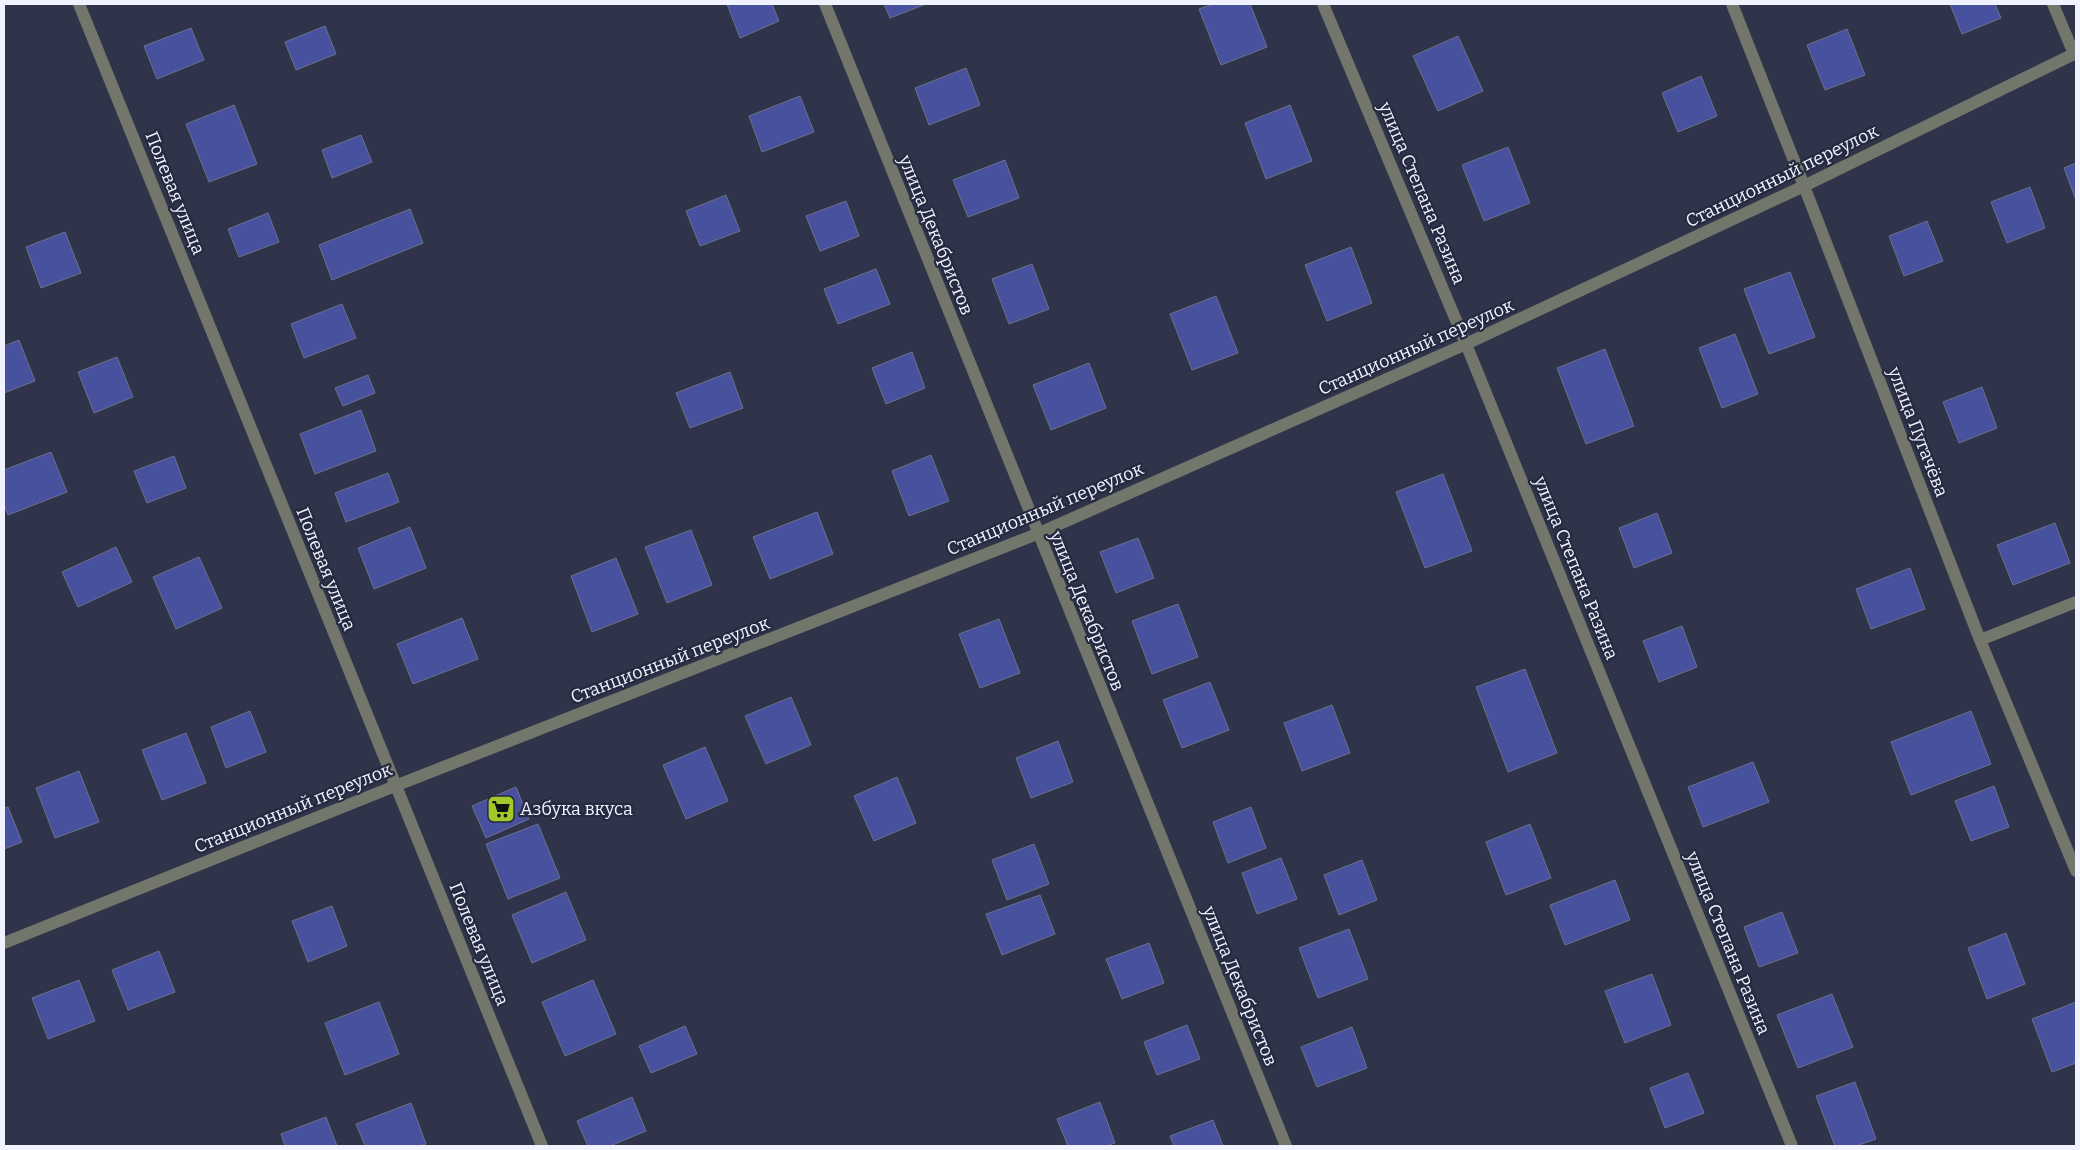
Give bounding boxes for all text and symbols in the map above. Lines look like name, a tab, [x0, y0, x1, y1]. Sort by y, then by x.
street label: улица Степана Разина	[1373, 98, 1470, 287]
street label: Станционный переулок	[1682, 120, 1882, 232]
street label: Полевая улица	[140, 128, 210, 258]
street label: улица Декабристов	[894, 151, 978, 318]
street label: Станционный переулок	[1315, 294, 1517, 400]
street label: улица Пугачёва	[1883, 363, 1953, 500]
street label: Станционный переулок	[943, 457, 1147, 560]
street label: улица Степана Разина	[1529, 472, 1623, 663]
street label: Полевая улица	[291, 504, 361, 634]
street label: улица Декабристов	[1045, 527, 1129, 694]
street label: Станционный переулок	[567, 612, 773, 708]
street label: Станционный переулок	[191, 758, 396, 858]
supermarket icon: Азбука вкуса	[486, 794, 516, 824]
place label: Азбука вкуса	[520, 798, 633, 820]
street label: улица Степана Разина	[1681, 847, 1775, 1038]
street label: Полевая улица	[444, 879, 514, 1009]
street label: улица Декабристов	[1198, 902, 1282, 1069]

